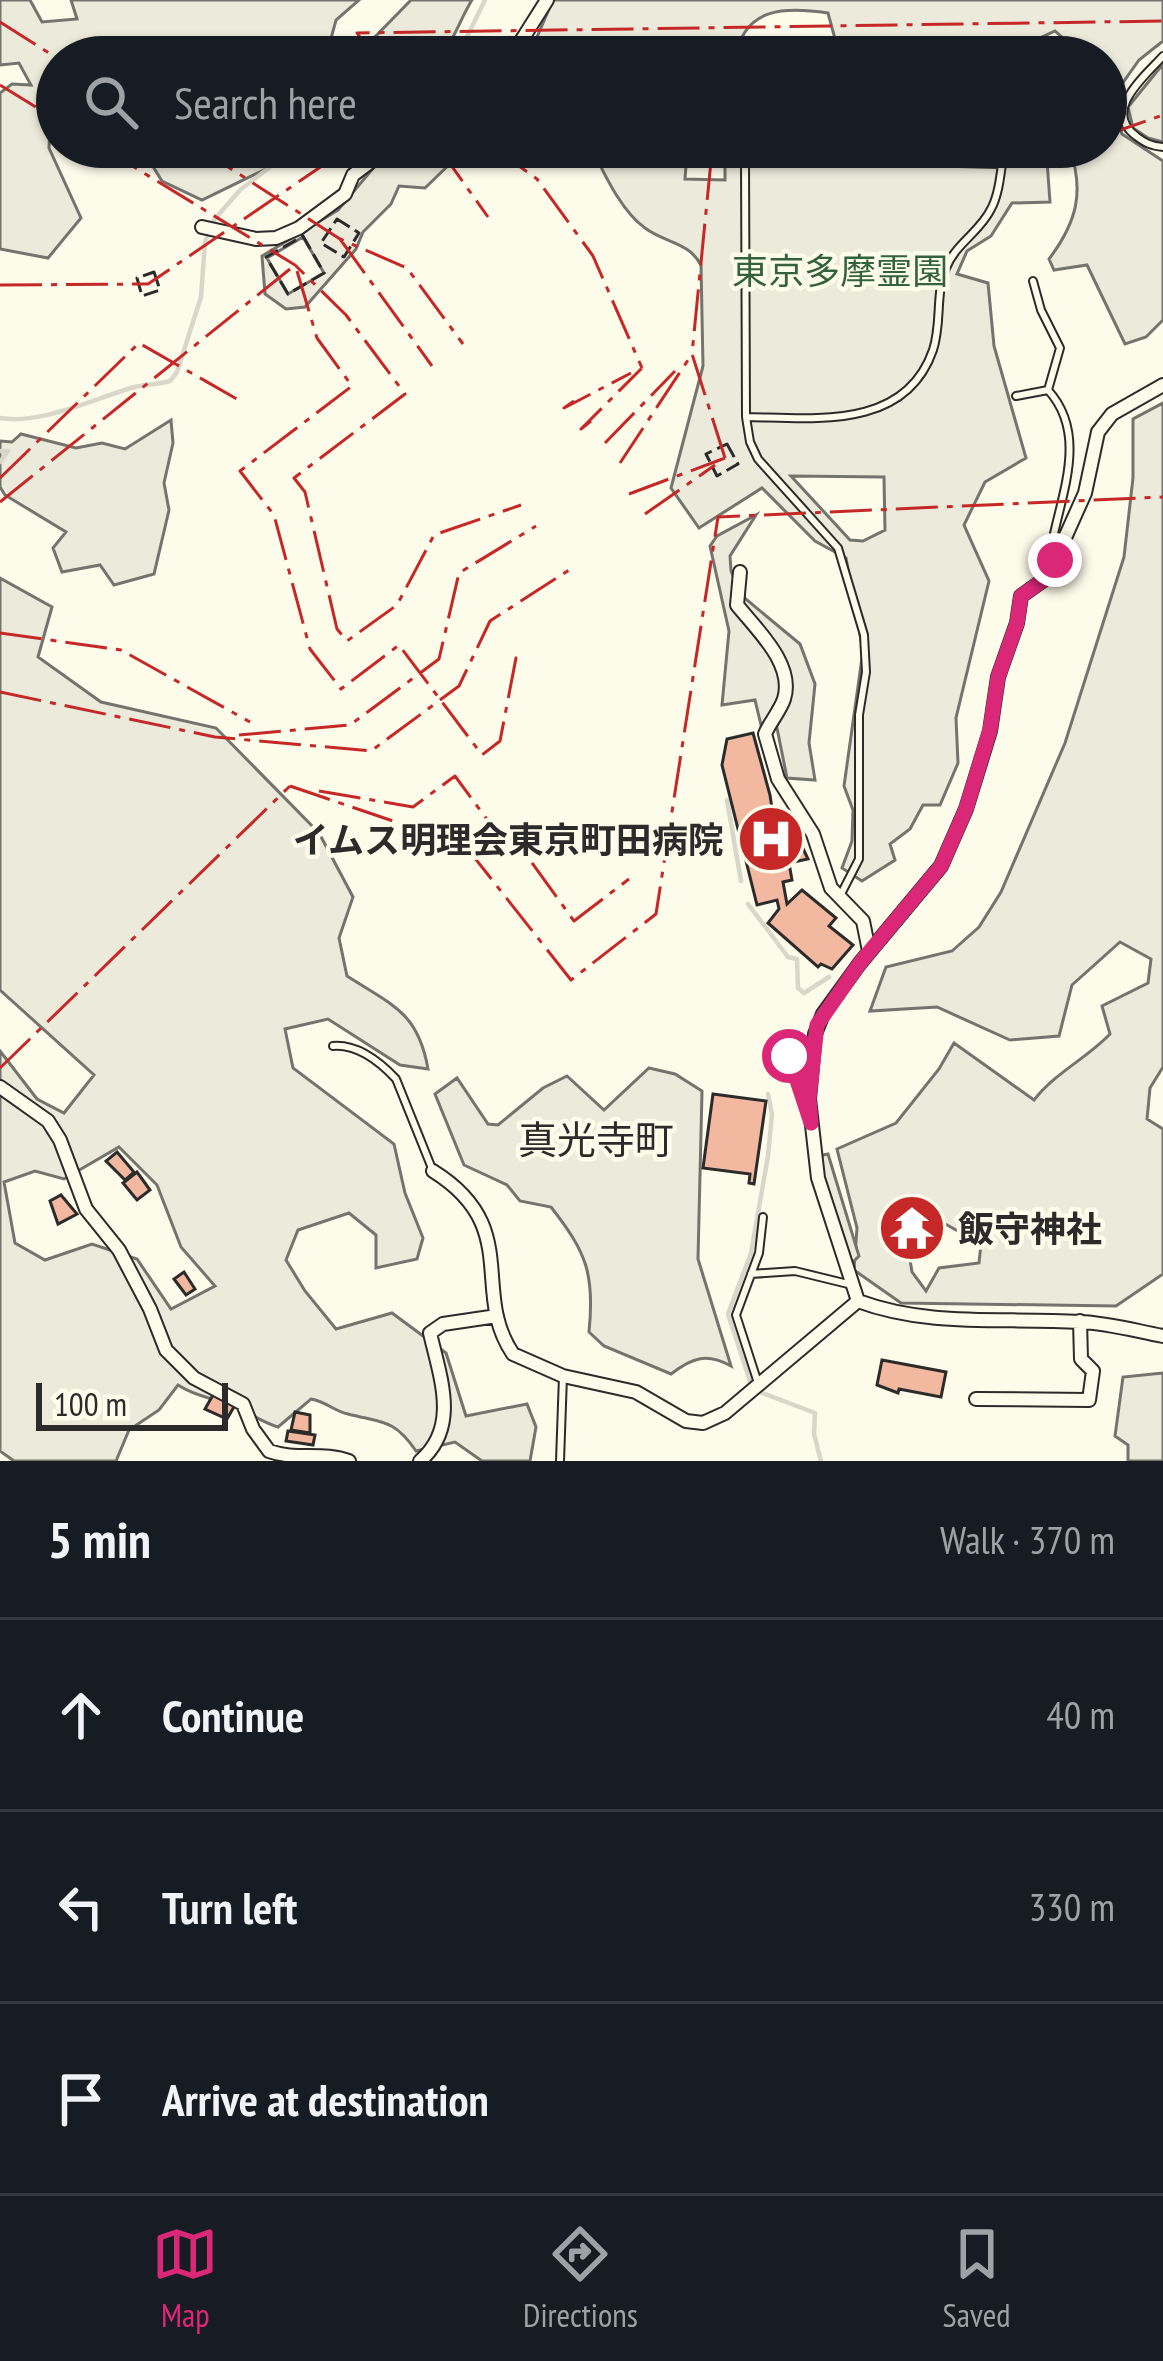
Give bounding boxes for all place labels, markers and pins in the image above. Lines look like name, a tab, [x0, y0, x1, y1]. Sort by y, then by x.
hospital icon: イムス明理会東京町田病院	[736, 804, 806, 874]
place label: イムス明理会東京町田病院	[293, 816, 724, 863]
temple icon: 飯守神社	[877, 1193, 947, 1263]
place label: 飯守神社	[958, 1205, 1102, 1252]

